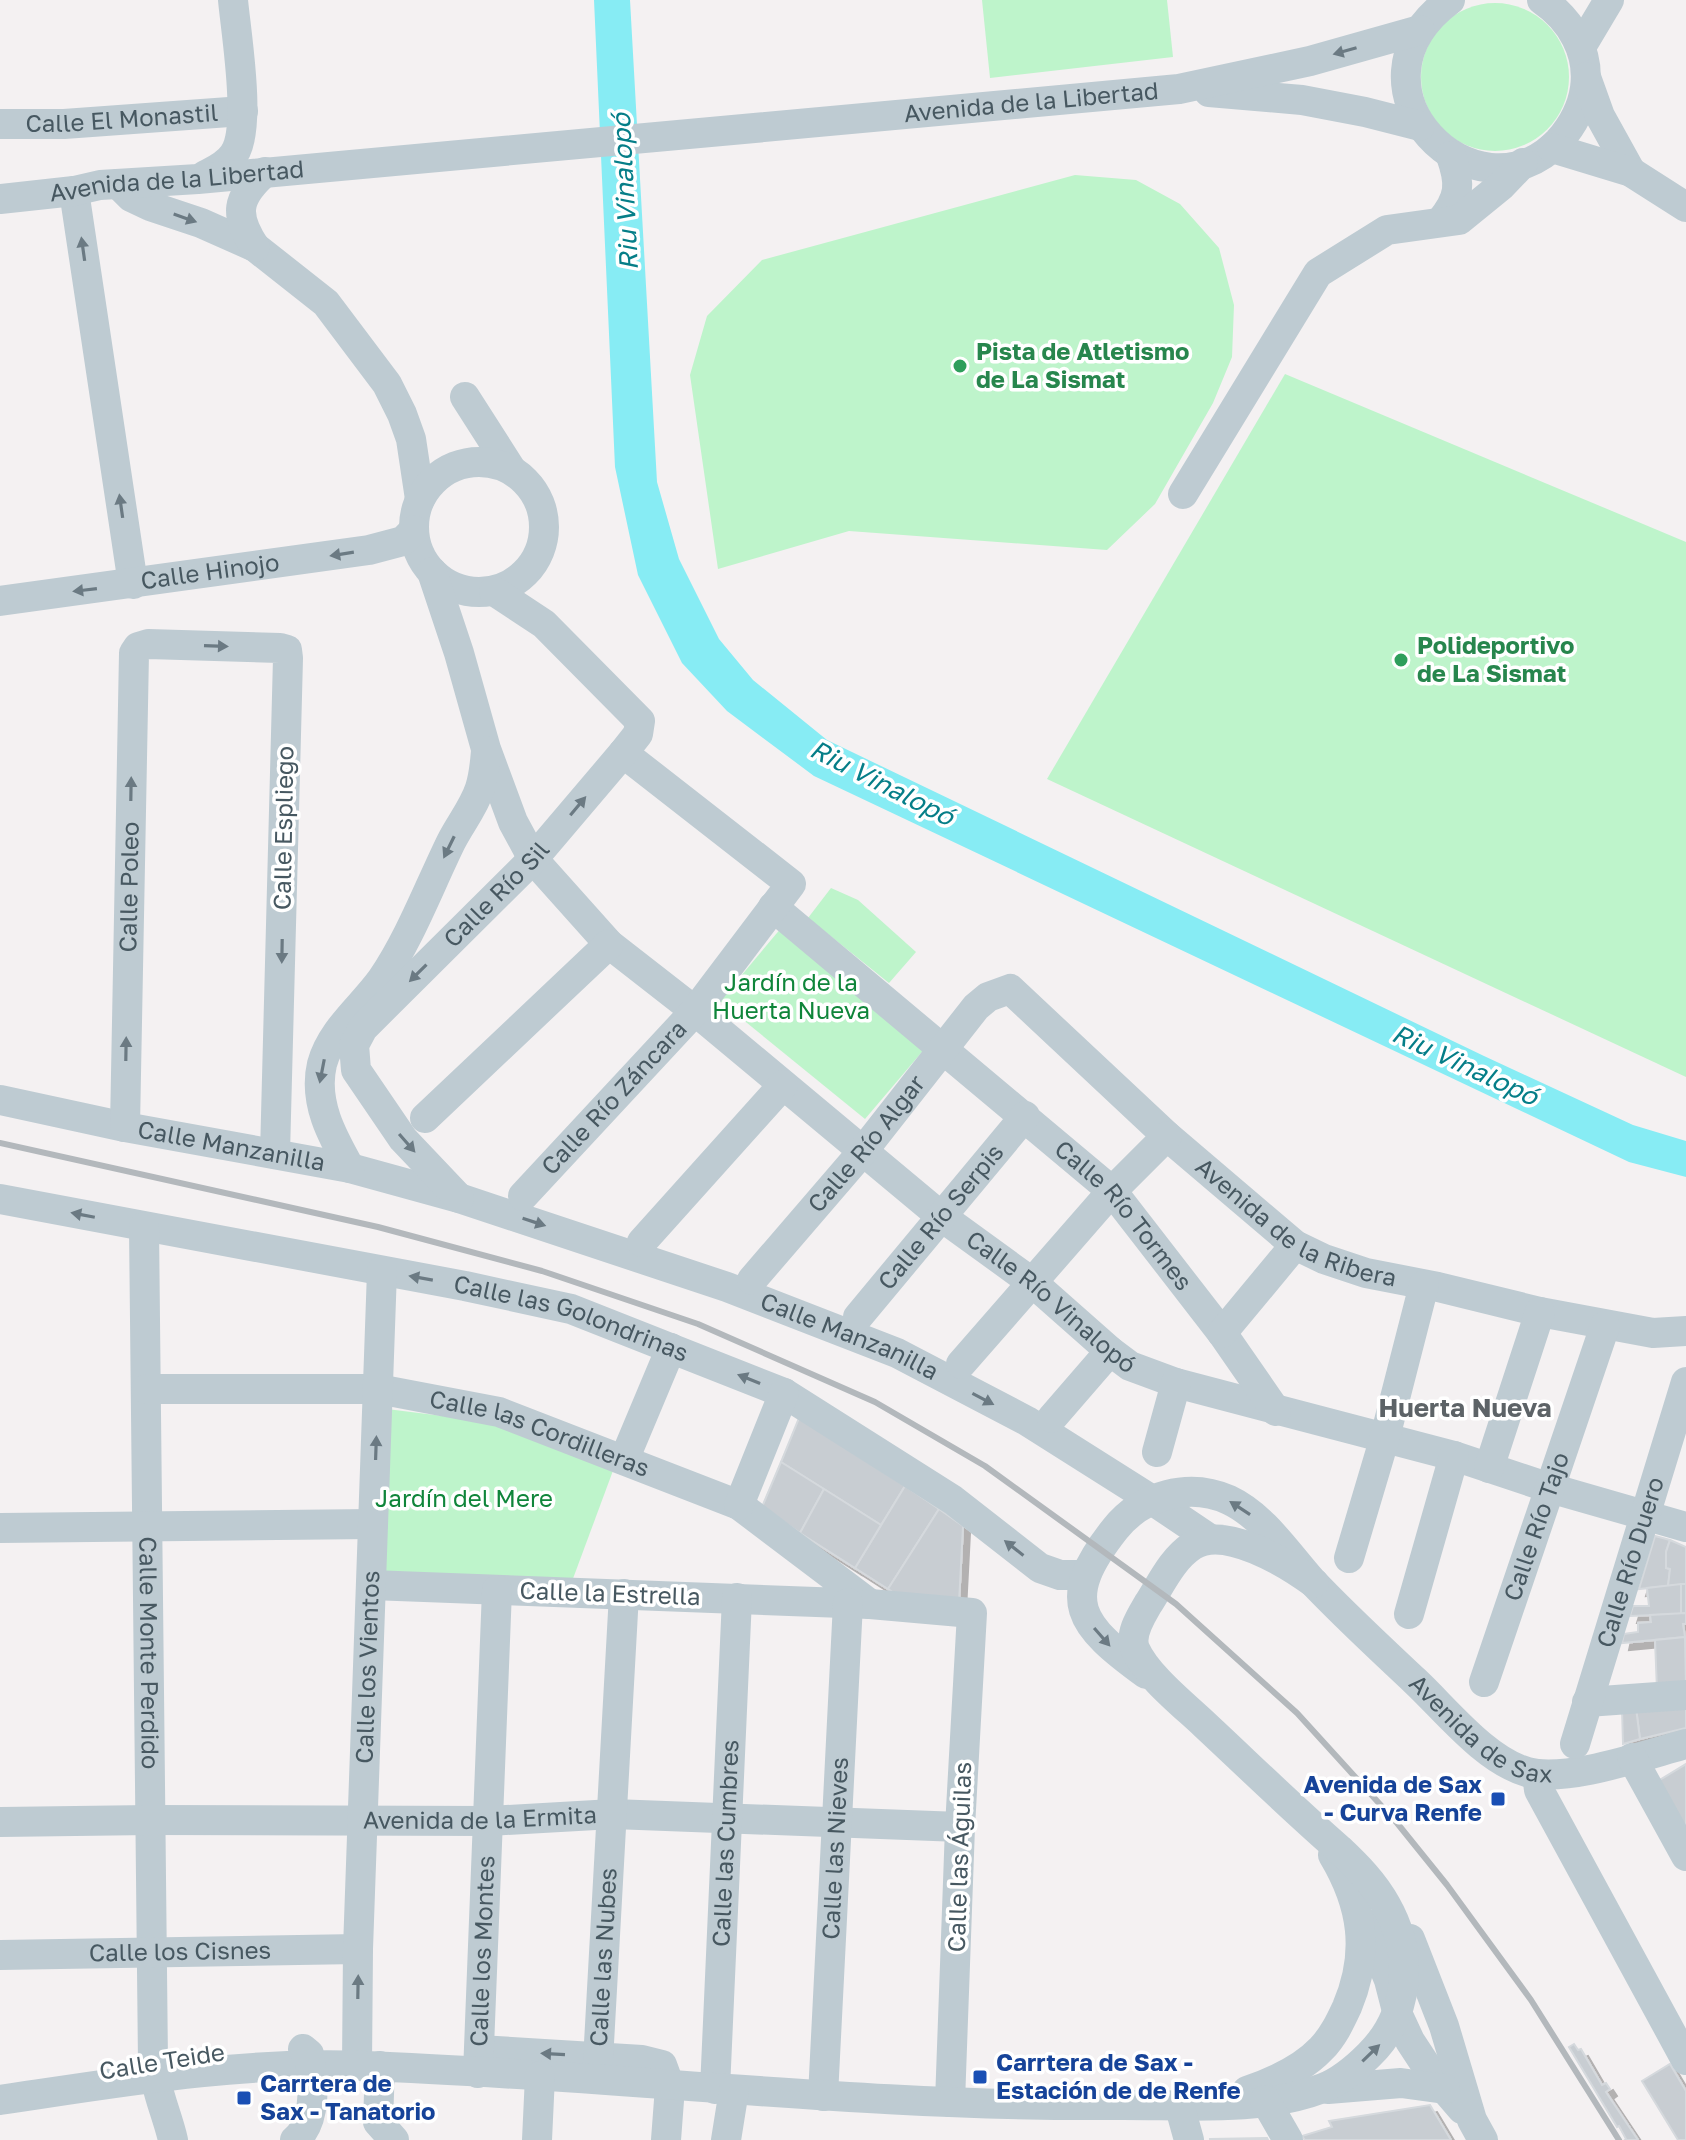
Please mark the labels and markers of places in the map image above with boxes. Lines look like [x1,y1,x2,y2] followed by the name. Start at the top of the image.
[976,336,1189,393] place label: Pista de Atletismo de La Sismat
[951,357,969,375] marker: Pista de Atletismo de La Sismat
[1417,630,1574,687] place label: Polideportivo de La Sismat
[1392,651,1410,669] marker: Polideportivo de La Sismat
[1304,1769,1482,1826] place label: Avenida de Sax - Curva Renfe
[1489,1790,1507,1808] marker: Avenida de Sax - Curva Renfe
[996,2047,1241,2104] place label: Carrtera de Sax - Estación de de Renfe
[260,2068,435,2125] place label: Carrtera de Sax - Tanatorio
[971,2068,989,2086] marker: Carrtera de Sax - Estación de de Renfe
[235,2089,253,2107] marker: Carrtera de Sax - Tanatorio

